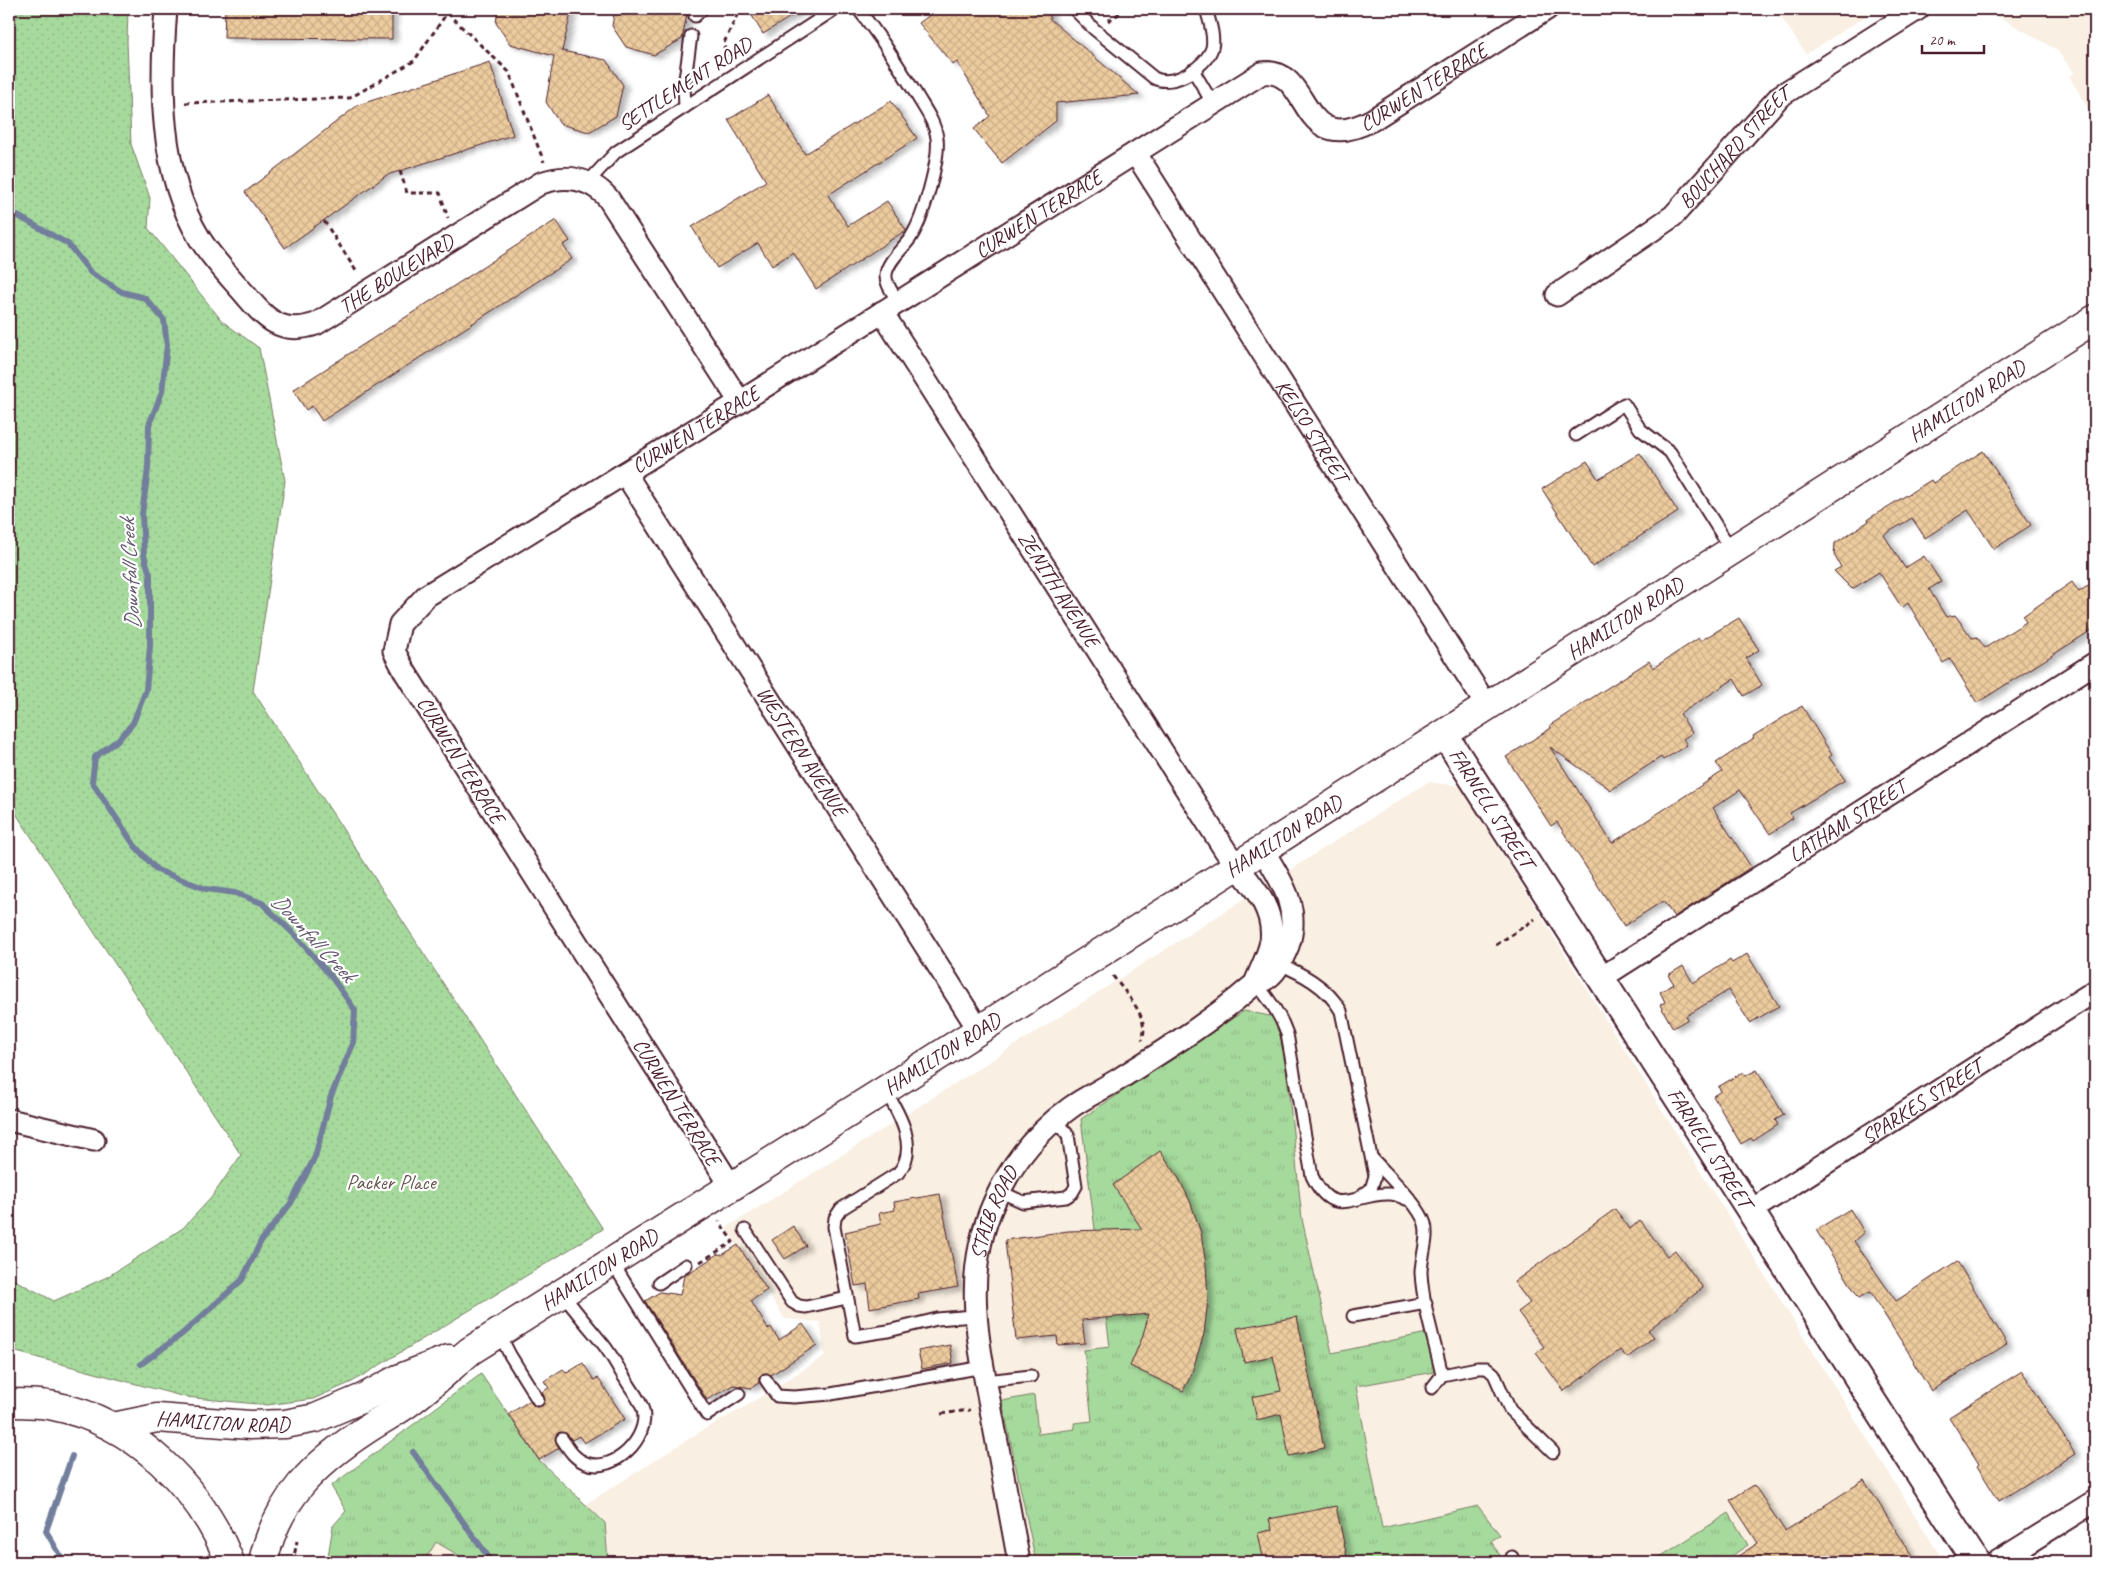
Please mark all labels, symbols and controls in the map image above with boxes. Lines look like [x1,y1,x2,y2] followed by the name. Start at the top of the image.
[1922,22,1984,54] scale bar
[613,30,758,137] street label: SETTLEMENT ROAD
[1929,31,1956,50] text: 20 m
[1356,36,1494,137] street label: CURWEN TERRACE
[1673,78,1798,214] street label: BOUCHARD STREET
[970,163,1109,264] street label: CURWEN TERRACE
[334,227,460,319] street label: THE BOULEVARD
[1903,353,2031,448] street label: HAMILTON ROAD
[1270,375,1357,491] street label: KELSO STREET
[627,379,766,479] street label: CURWEN TERRACE
[113,514,147,630] water label: Downfall Creek
[1012,527,1107,654] street label: ZENITH AVENUE
[1562,571,1690,665] street label: HAMILTON ROAD
[751,682,854,824] street label: WESTERN AVENUE
[411,691,512,831] street label: CURWEN TERRACE
[1443,743,1543,877] street label: FARNELL STREET
[1784,771,1915,868] street label: LATHAM STREET
[1220,788,1348,883] street label: HAMILTON ROAD
[265,888,364,990] water label: Downfall Creek
[879,1006,1007,1101] street label: HAMILTON ROAD
[627,1033,728,1173] street label: CURWEN TERRACE
[1856,1051,1992,1150] street label: SPARKES STREET
[1662,1083,1761,1217] street label: FARNELL STREET
[965,1160,1025,1261] street label: STAIB ROAD
[347,1169,438,1195] park label: Packer Place
[536,1222,664,1316] street label: HAMILTON ROAD
[155,1405,292,1438] street label: HAMILTON ROAD

